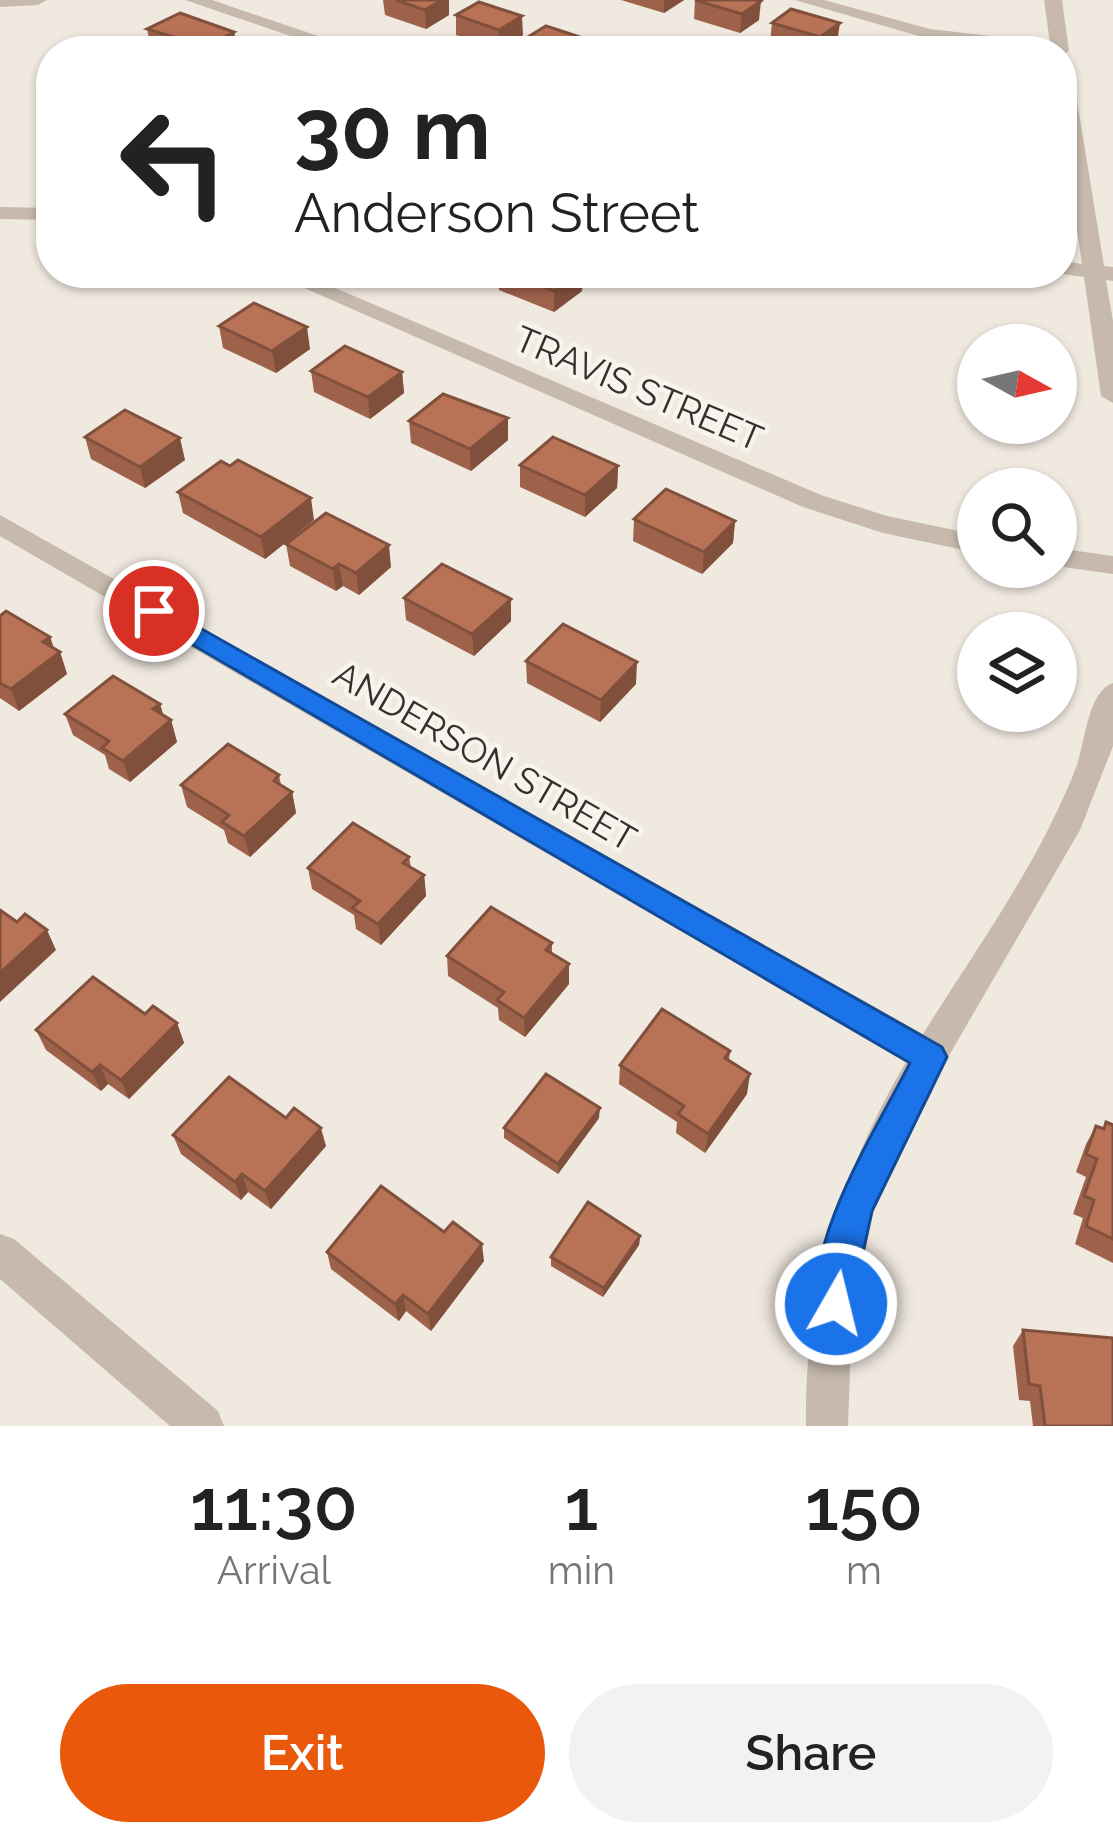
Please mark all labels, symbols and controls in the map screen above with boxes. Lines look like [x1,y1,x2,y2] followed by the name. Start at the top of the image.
[294,80,491,179] text: 30 m
[96,84,252,240] icon: left
[294,181,699,245] text: Anderson Street
[509,317,769,459] street label: TRAVIS STREET
[957,324,1077,444] north arrow
[957,324,1077,732] map controls
[957,468,1077,588] button: search
[103,560,205,662] pin
[121,578,187,644] icon: arrive
[957,612,1077,732] button: layers
[326,652,644,860] street label: ANDERSON STREET
[773,1241,899,1367] position arrow
[190,1462,358,1547] text: 11:30
[564,1462,598,1547] text: 1
[805,1462,923,1547] text: 150
[217,1547,331,1593] text: Arrival
[548,1547,615,1593] text: min
[846,1547,882,1593] text: m
[60,1684,545,1822] button: Exit
[569,1684,1053,1822] button: Share

